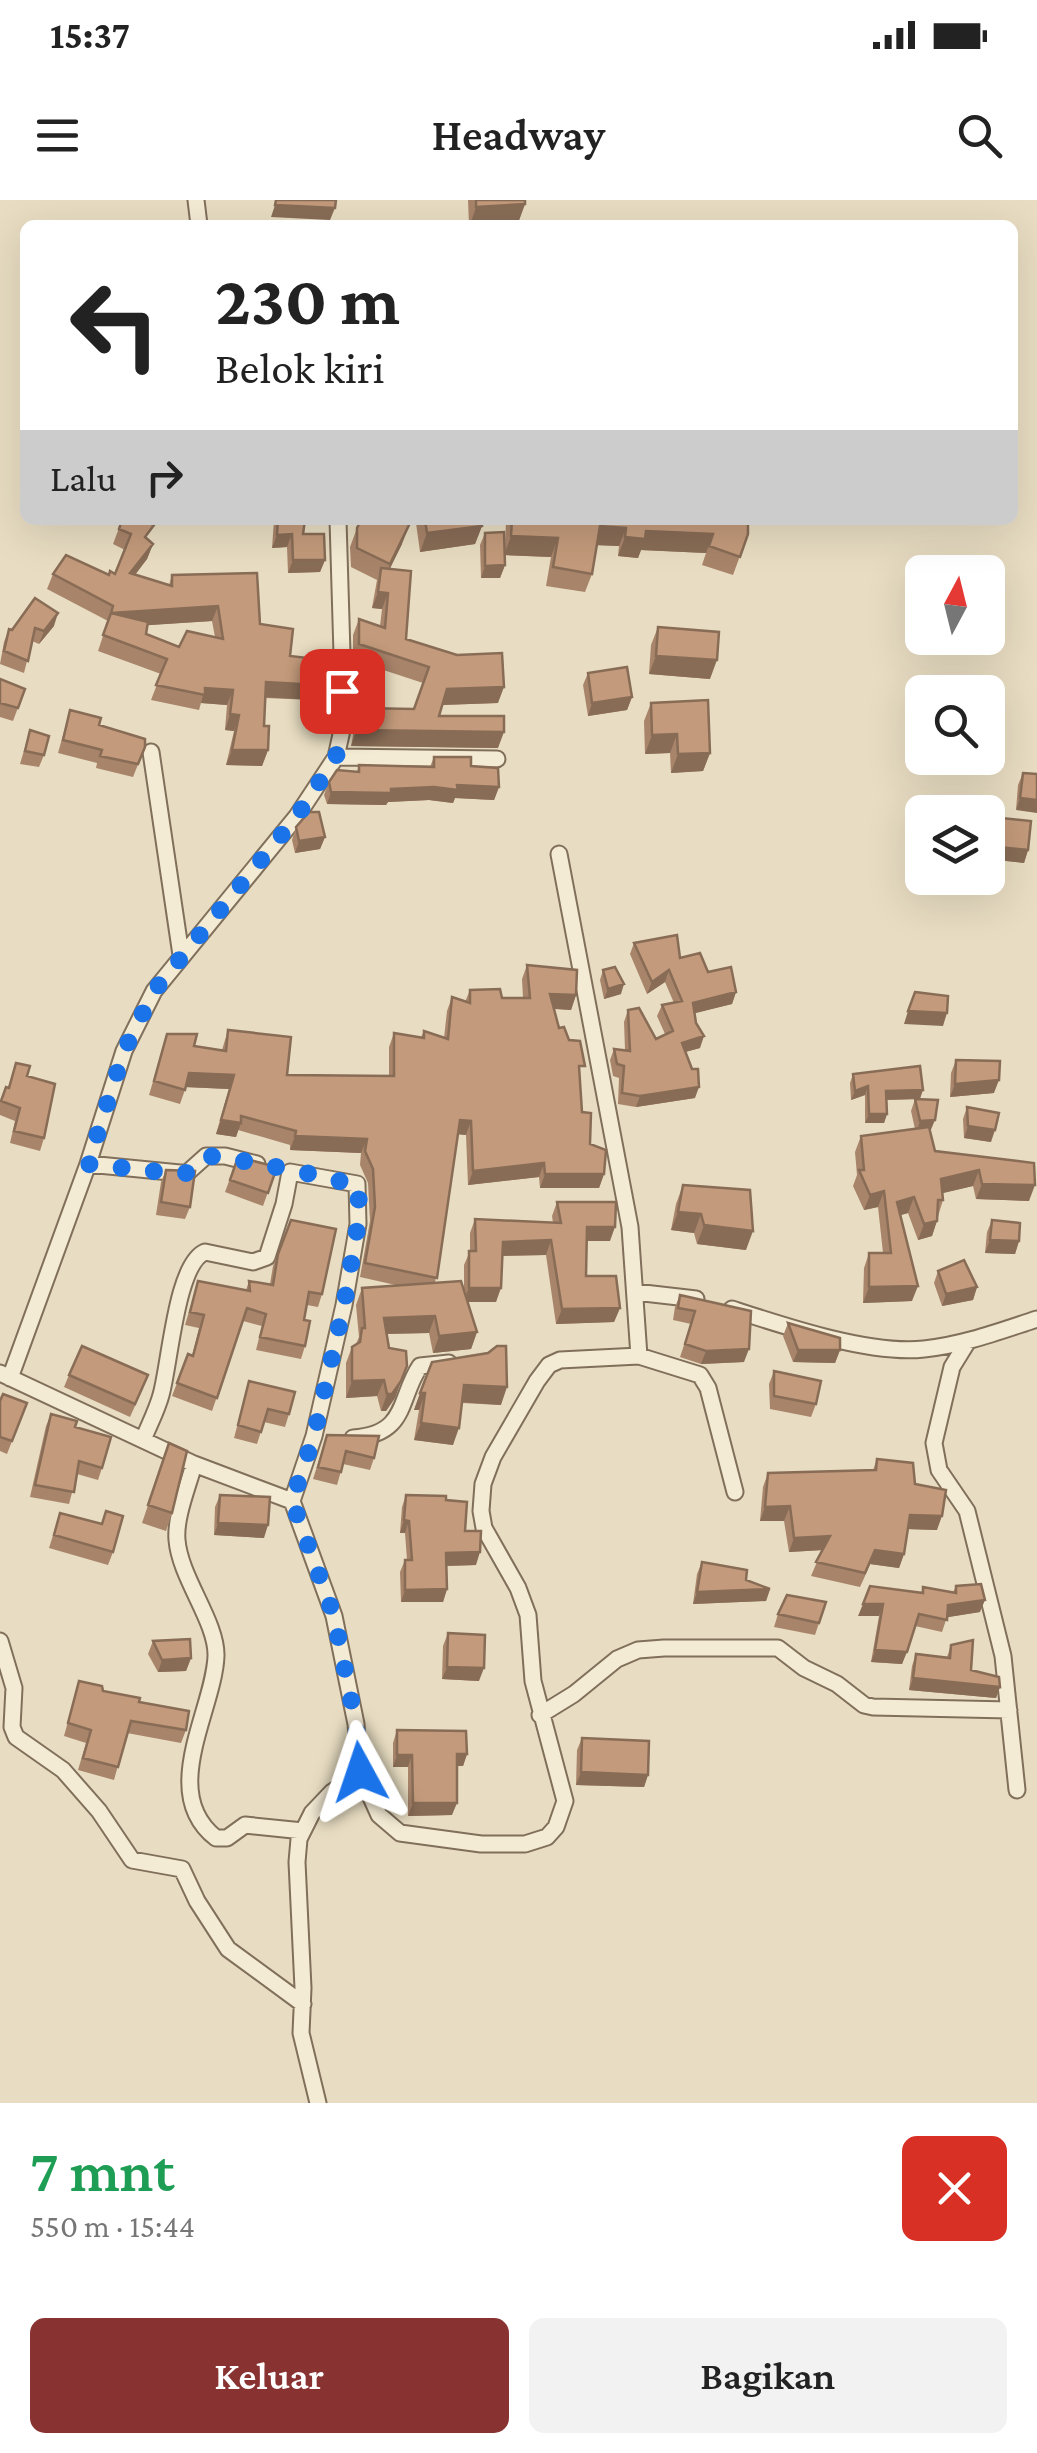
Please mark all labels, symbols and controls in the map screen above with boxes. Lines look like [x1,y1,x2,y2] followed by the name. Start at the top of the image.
[50,14,130,56] text: 15:37
[30,108,85,163] icon: menu
[952,108,1007,163] icon: search
[432,110,605,160] text: Headway
[50,260,180,390] icon: left
[215,261,400,339] text: 230 m
[215,343,385,393] text: Belok kiri
[137,450,192,505] icon: right
[50,457,117,499] text: Lalu
[905,555,1005,655] north arrow
[905,555,1005,895] map controls
[300,649,385,734] pin
[315,664,370,719] icon: arrive
[905,675,1005,775] button: search
[905,795,1005,895] button: layers
[308,1720,412,1824] position arrow
[902,2136,1007,2241] button: close
[30,2137,174,2204] text: 7 mnt
[30,2208,195,2244] text: 550 m · 15:44
[30,2318,509,2433] button: Keluar
[529,2318,1007,2433] button: Bagikan

